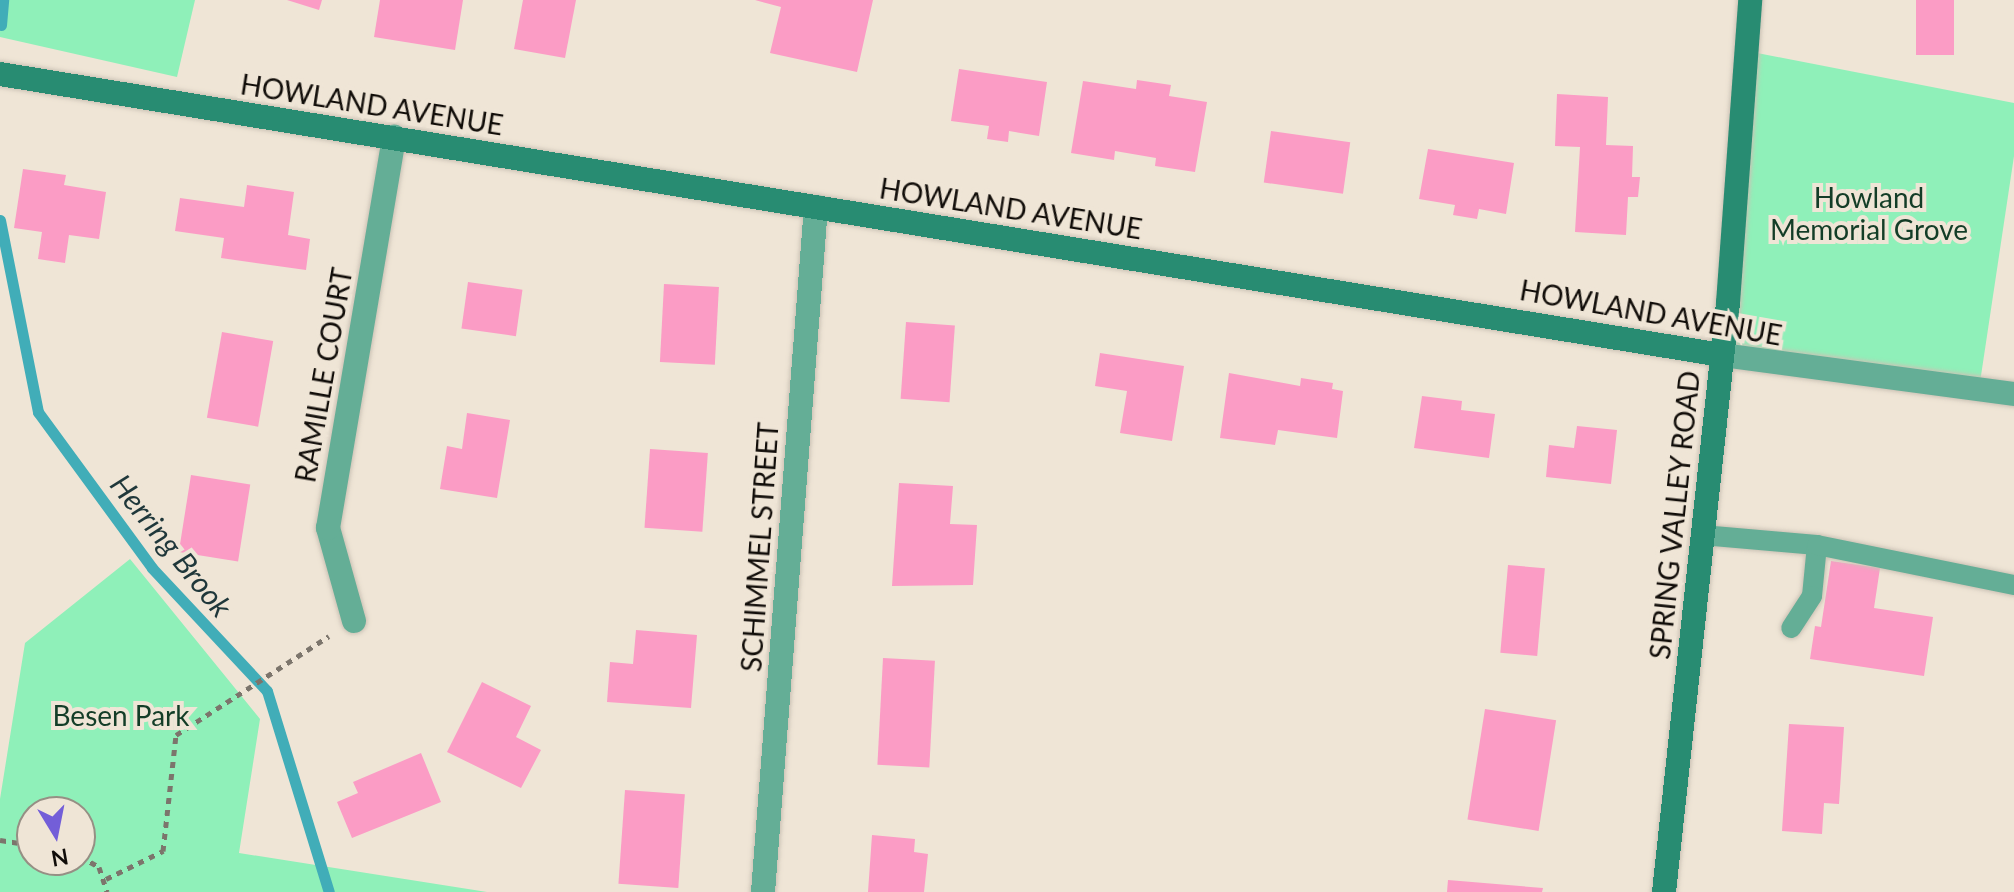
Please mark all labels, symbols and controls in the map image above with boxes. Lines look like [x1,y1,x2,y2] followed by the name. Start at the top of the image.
[238,67,506,141] street label: HOWLAND AVENUE
[877,171,1145,245] street label: HOWLAND AVENUE
[1770,180,1968,246] park label: Howland Memorial Grove
[288,265,358,485] street label: RAMILLE COURT
[1517,272,1785,352] street label: HOWLAND AVENUE
[1642,368,1706,662] street label: SPRING VALLEY ROAD
[733,421,785,673] street label: SCHIMMEL STREET
[104,466,240,624] water label: Herring Brook
[52,698,190,732] park label: Besen Park
[16,796,96,876] north arrow
[49,843,71,873] text: N

